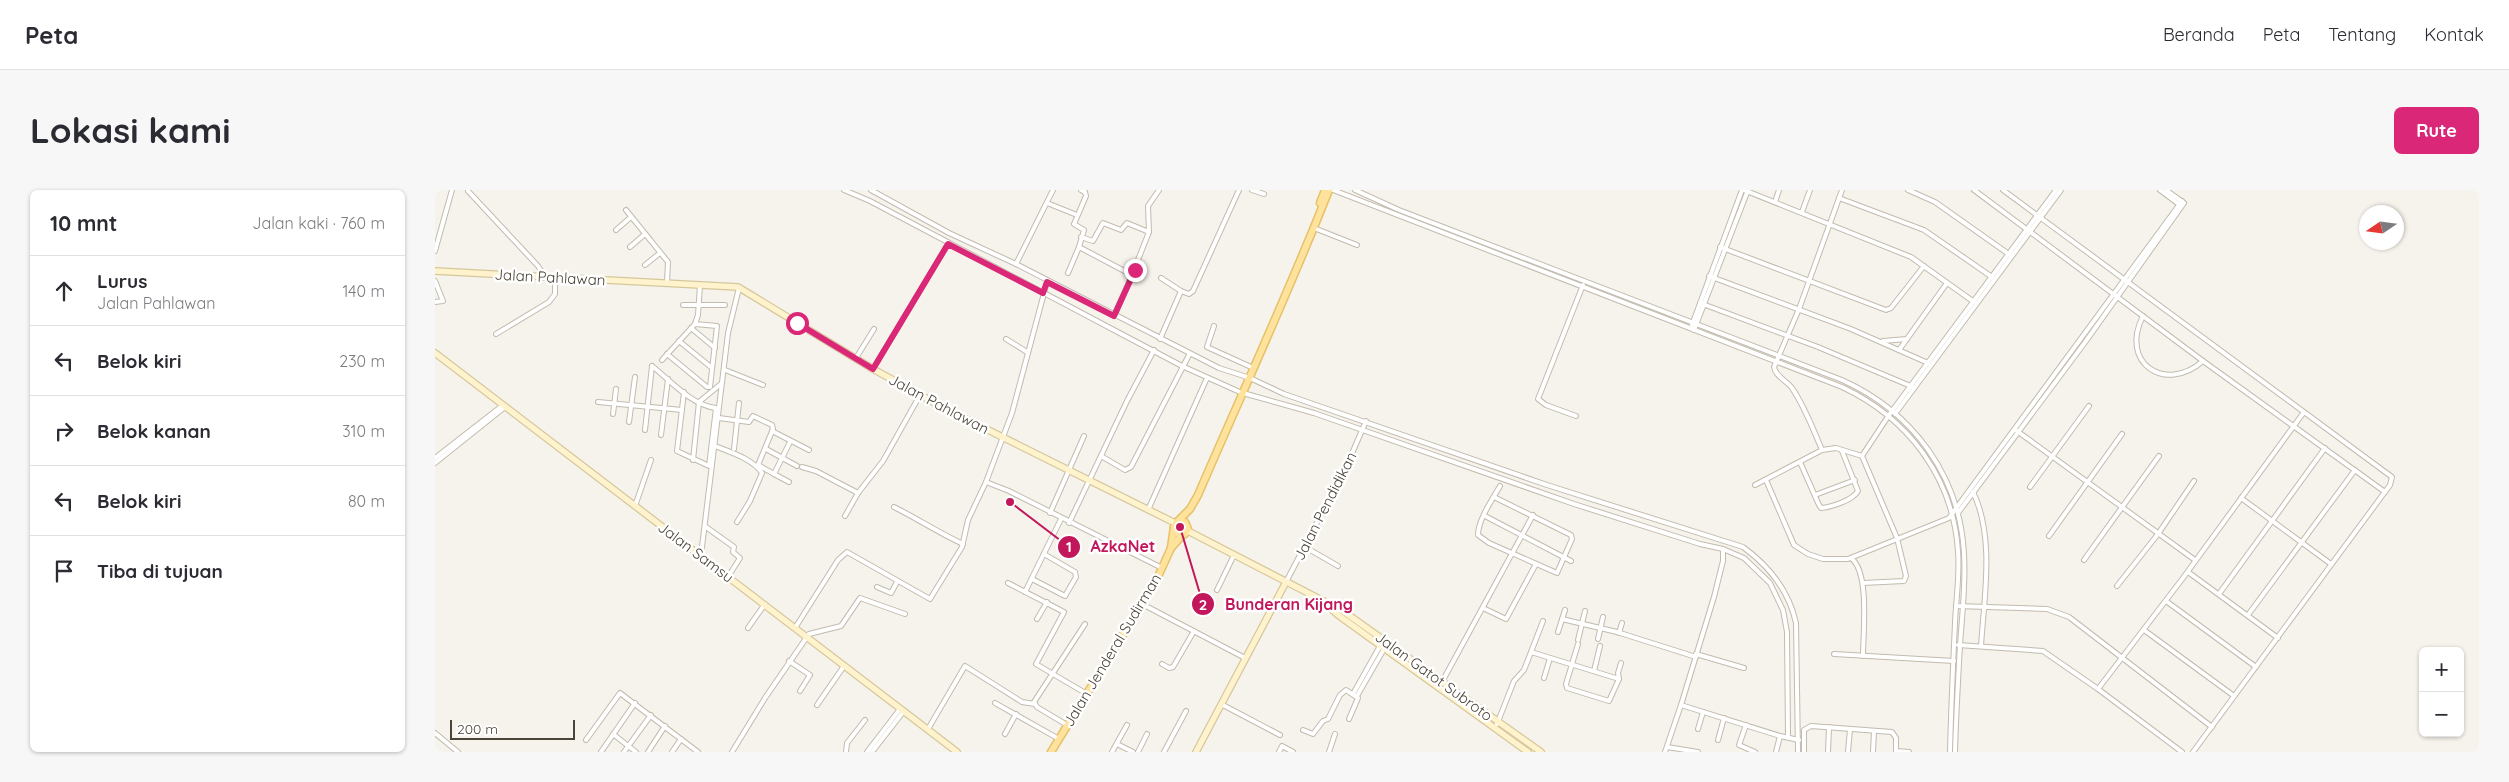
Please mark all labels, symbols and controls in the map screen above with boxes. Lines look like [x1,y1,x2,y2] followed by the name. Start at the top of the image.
[25,20,78,50] text: Peta
[2163,23,2235,46] text: Beranda
[2263,23,2300,46] text: Peta
[2328,23,2396,46] text: Tentang
[2424,23,2484,46] text: Kontak
[2394,107,2479,154] button: Rute
[30,108,230,152] text: Lokasi kami
[2359,205,2404,250] north arrow
[50,210,117,236] text: 10 mnt
[252,213,385,233] text: Jalan kaki · 760 m
[1124,259,1147,282] route end
[494,265,606,289] street label: Jalan Pahlawan
[97,269,147,293] text: Lurus
[50,277,78,305] icon: ahead
[342,281,385,301] text: 140 m
[97,293,215,313] text: Jalan Pahlawan
[786,312,809,335] route start
[50,347,78,375] icon: left
[97,349,182,373] text: Belok kiri
[339,351,385,371] text: 230 m
[886,370,992,438] street label: Jalan Pahlawan
[50,417,78,445] icon: right
[97,419,211,443] text: Belok kanan
[342,421,385,441] text: 310 m
[1289,449,1361,563] street label: Jalan Pendidikan
[50,487,78,515] icon: left
[97,489,182,513] text: Belok kiri
[348,491,385,511] text: 80 m
[654,517,738,587] street label: Jalan Samsu
[1056,531,1166,562] callout: AzkaNet
[1091,536,1155,556] text: AzkaNet
[1066,537,1072,556] text: 1
[50,557,78,585] icon: arrive
[97,559,223,583] text: Tiba di tujuan
[1059,570,1165,730] street label: Jalan Jenderal Sudirman
[1190,589,1363,620] callout: Bunderan Kijang
[1225,594,1353,614] text: Bunderan Kijang
[1199,595,1207,614] text: 2
[1372,627,1496,725] street label: Jalan Gatot Subroto
[2419,647,2464,737] map controls
[2419,647,2464,692] button: +
[2419,692,2464,737] button: −
[450,717,575,740] scale bar
[457,720,498,738] text: 200 m

